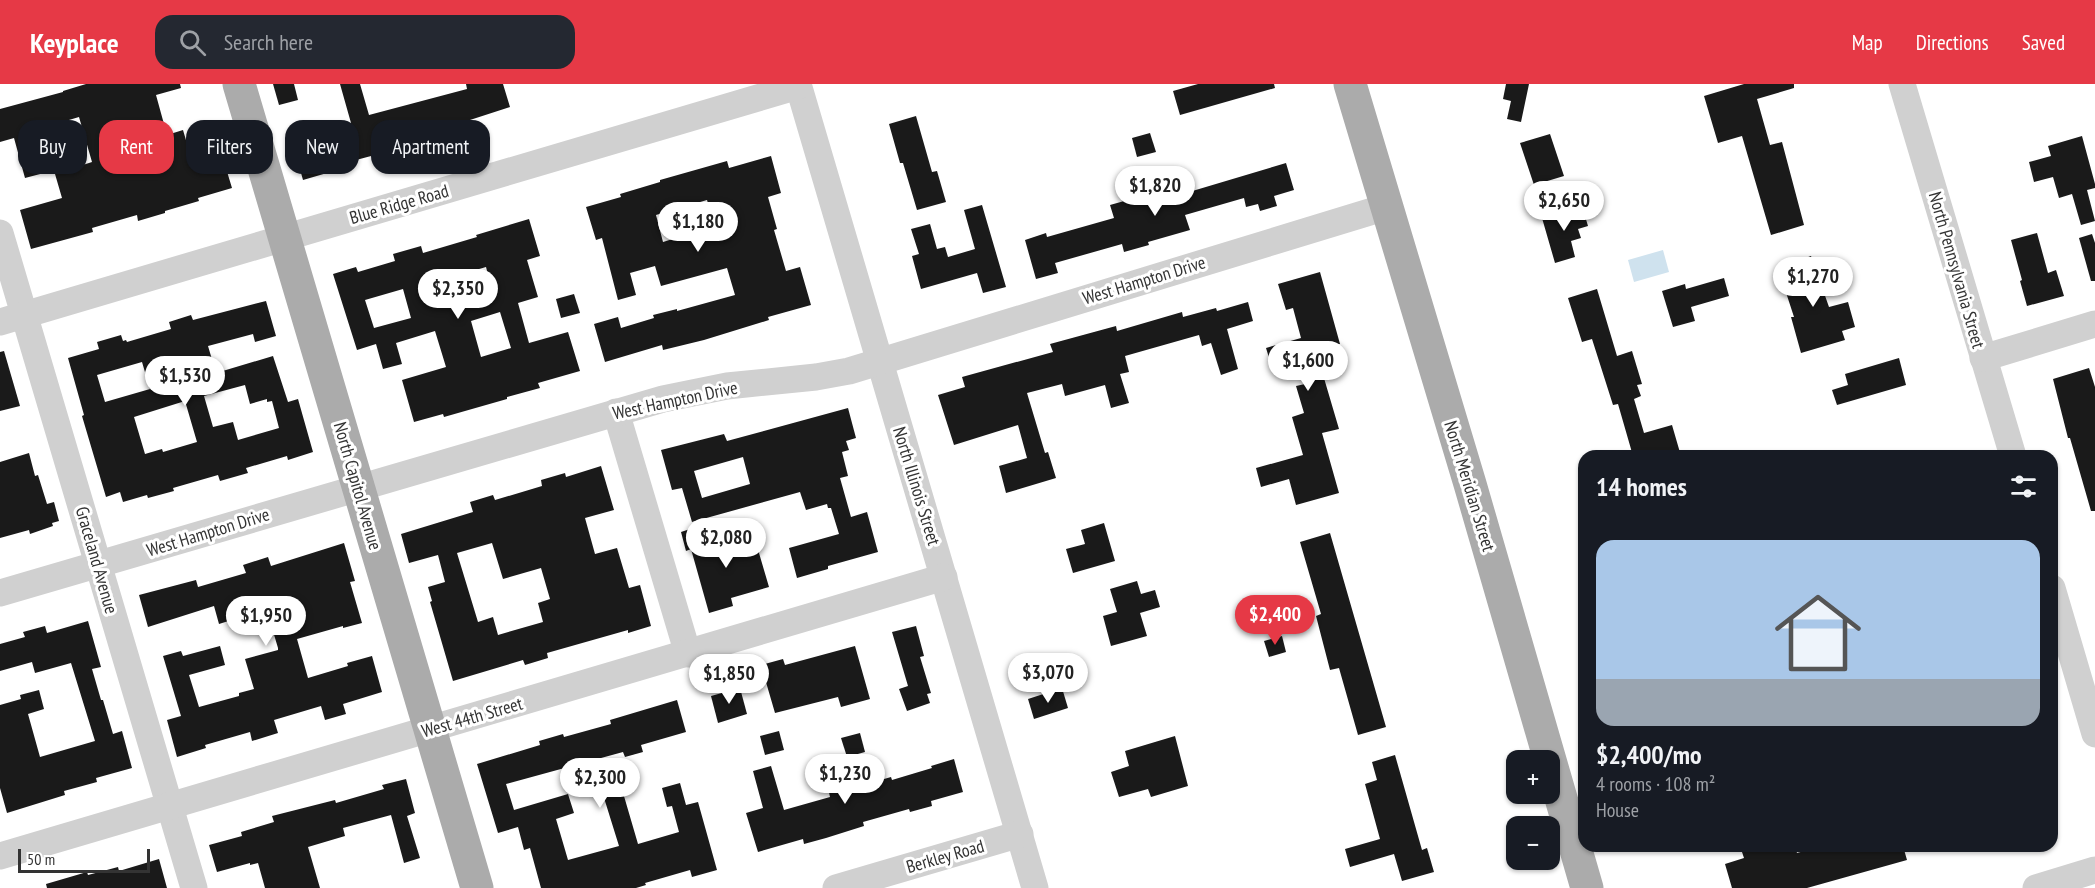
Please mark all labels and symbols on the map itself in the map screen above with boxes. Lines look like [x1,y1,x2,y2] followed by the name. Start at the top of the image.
[1106,166,1204,217] pin: $1,820
[347,179,451,229] street label: Blue Ridge Road
[1515,181,1613,232] pin: $2,650
[1924,189,1990,351] street label: North Pennsylvania Street
[649,202,747,253] pin: $1,180
[1080,250,1208,310] street label: West Hampton Drive
[1764,257,1862,308] pin: $1,270
[409,269,507,320] pin: $2,350
[1259,341,1357,392] pin: $1,600
[136,356,234,407] pin: $1,530
[610,376,740,424] street label: West Hampton Drive
[1439,418,1501,554] street label: North Meridian Street
[329,419,387,553] street label: North Capitol Avenue
[888,424,946,548] street label: North Illinois Street
[144,502,272,562] street label: West Hampton Drive
[71,504,123,616] street label: Graceland Avenue
[677,518,775,569] pin: $2,080
[1226,595,1324,646] pin: $2,400
[217,596,315,647] pin: $1,950
[999,653,1097,704] pin: $3,070
[680,654,778,705] pin: $1,850
[419,692,525,742] street label: West 44th Street
[796,754,894,805] pin: $1,230
[551,758,649,809] pin: $2,300
[903,834,987,878] street label: Berkley Road
[18,846,150,874] scale bar

